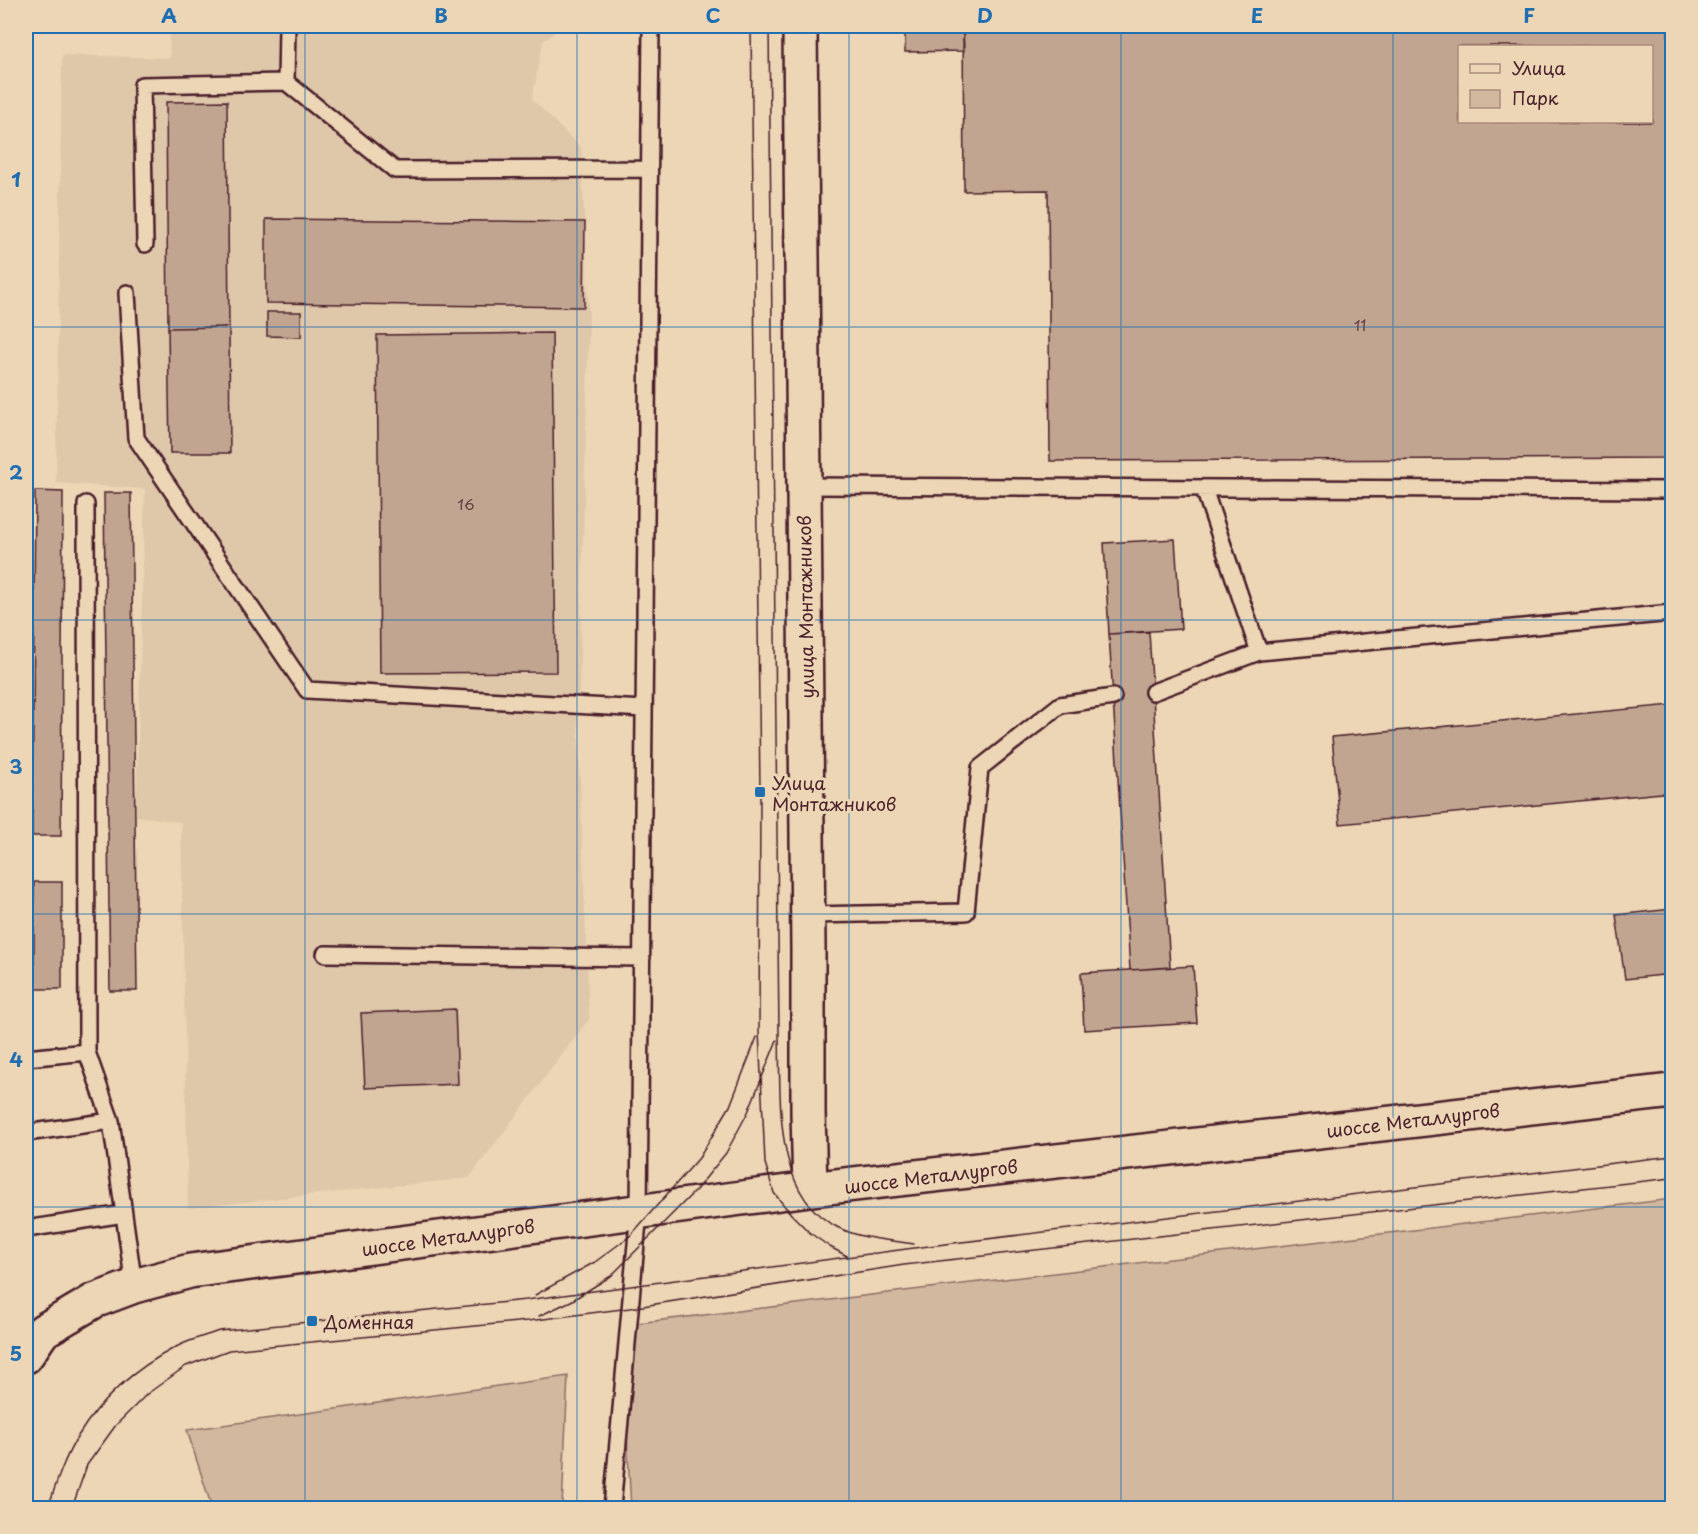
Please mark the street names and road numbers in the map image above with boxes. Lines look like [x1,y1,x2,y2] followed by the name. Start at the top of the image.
[790,515,820,699] street label: улица Монтажников
[1325,1096,1501,1144] street label: шоссе Металлургов
[843,1152,1019,1200] street label: шоссе Металлургов
[360,1211,536,1263] street label: шоссе Металлургов

